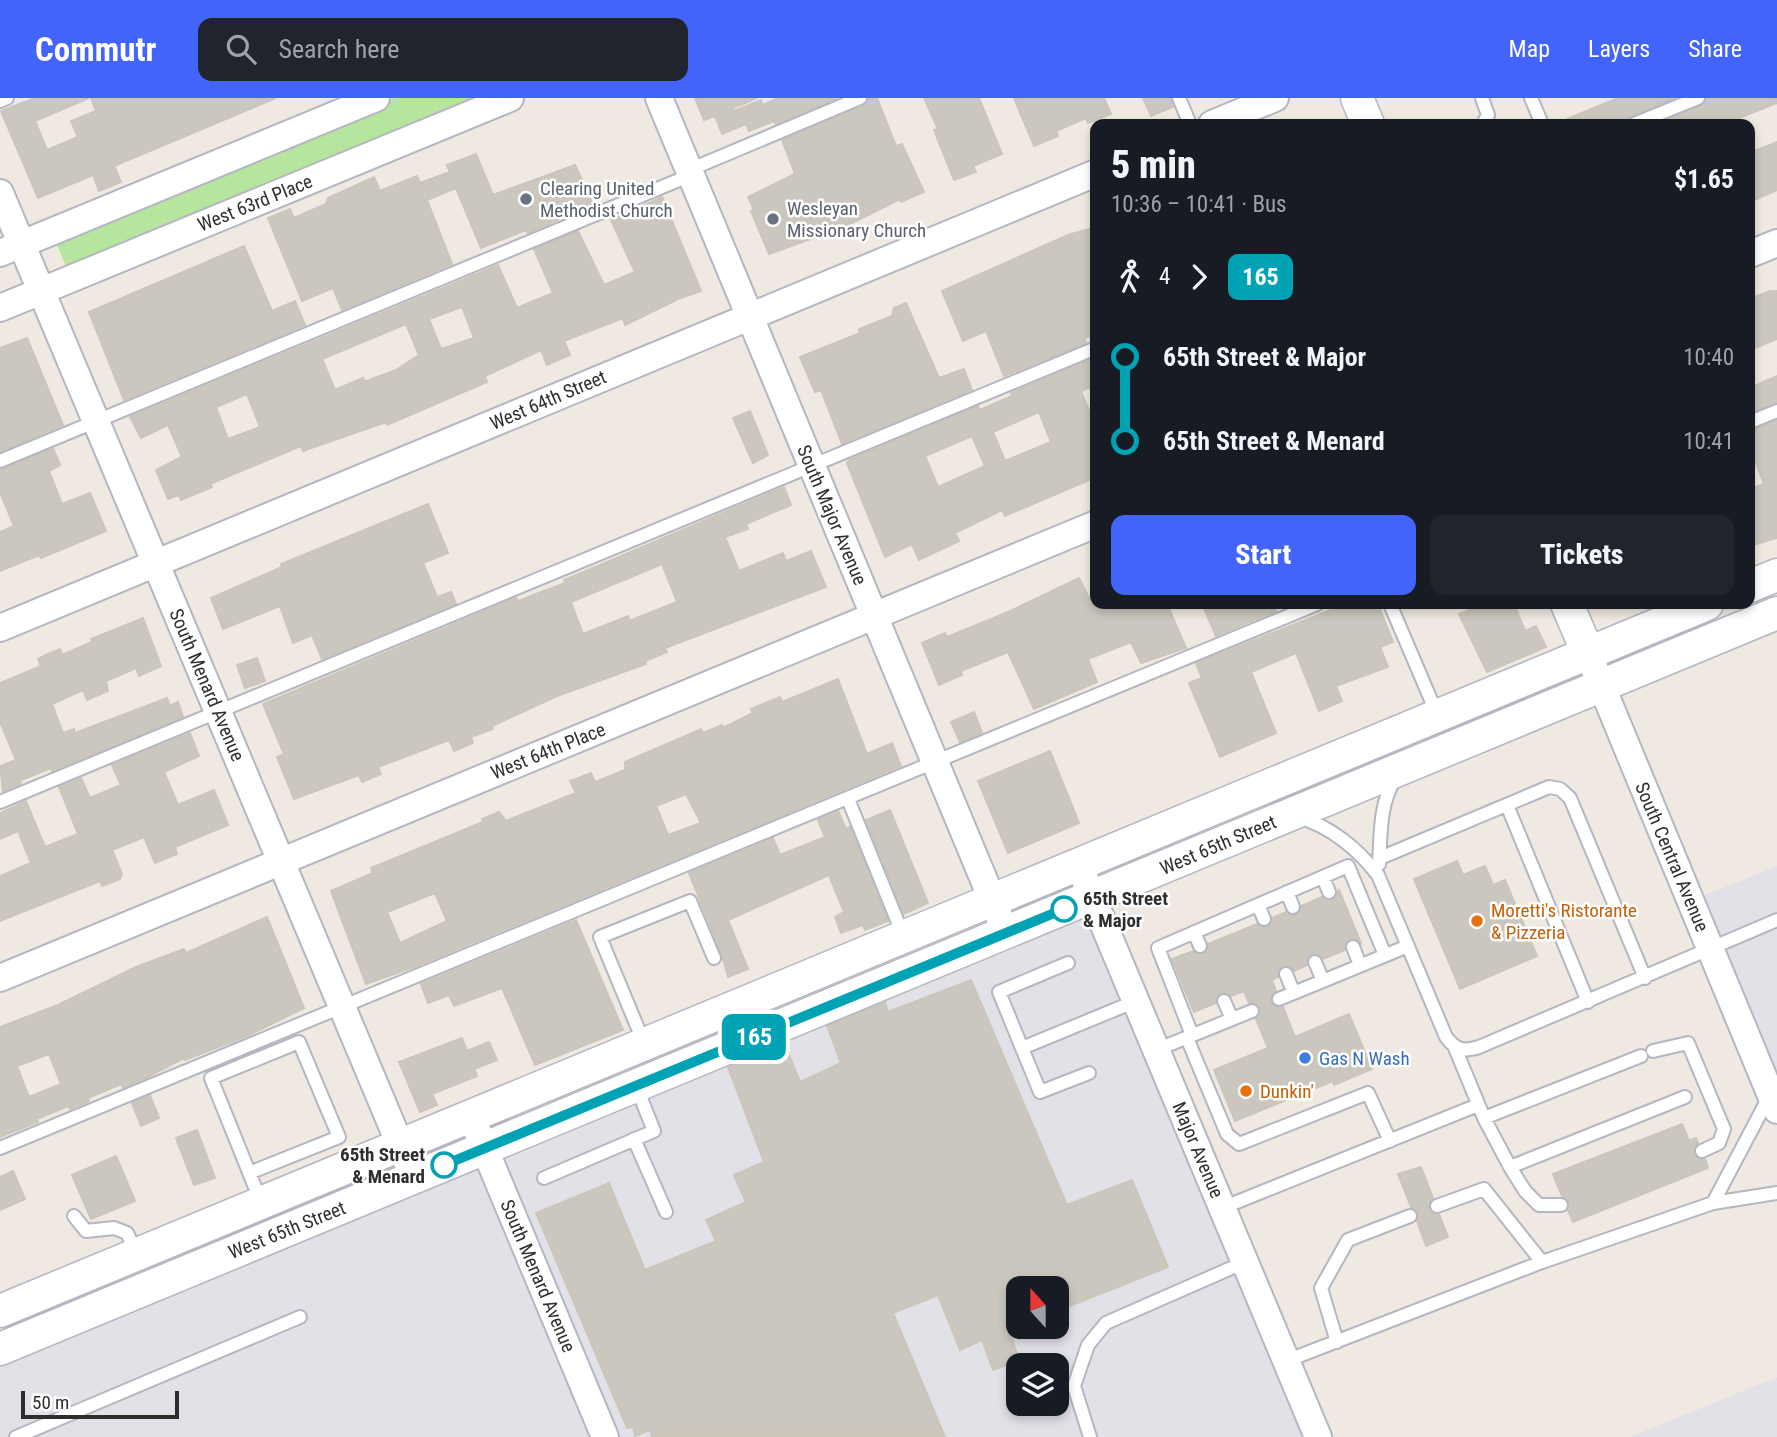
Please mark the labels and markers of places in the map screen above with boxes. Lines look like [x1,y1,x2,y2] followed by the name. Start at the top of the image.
[540,177,673,222] place label: Clearing United Methodist Church
[518,191,534,207] marker: Clearing United Methodist Church
[787,197,926,242] place label: Wesleyan Missionary Church
[765,211,781,227] marker: Wesleyan Missionary Church
[1083,887,1168,932] place label: 65th Street & Major
[1051,896,1077,922] marker: 65th Street & Major
[1491,899,1637,944] place label: Moretti's Ristorante & Pizzeria
[1469,913,1485,929] marker: Moretti's Ristorante & Pizzeria
[1319,1047,1410,1070] place label: Gas N Wash
[1297,1050,1313,1066] marker: Gas N Wash
[1260,1080,1314,1103] place label: Dunkin'
[1238,1083,1254,1099] marker: Dunkin'
[340,1143,425,1188] place label: 65th Street & Menard
[431,1152,457,1178] marker: 65th Street & Menard

